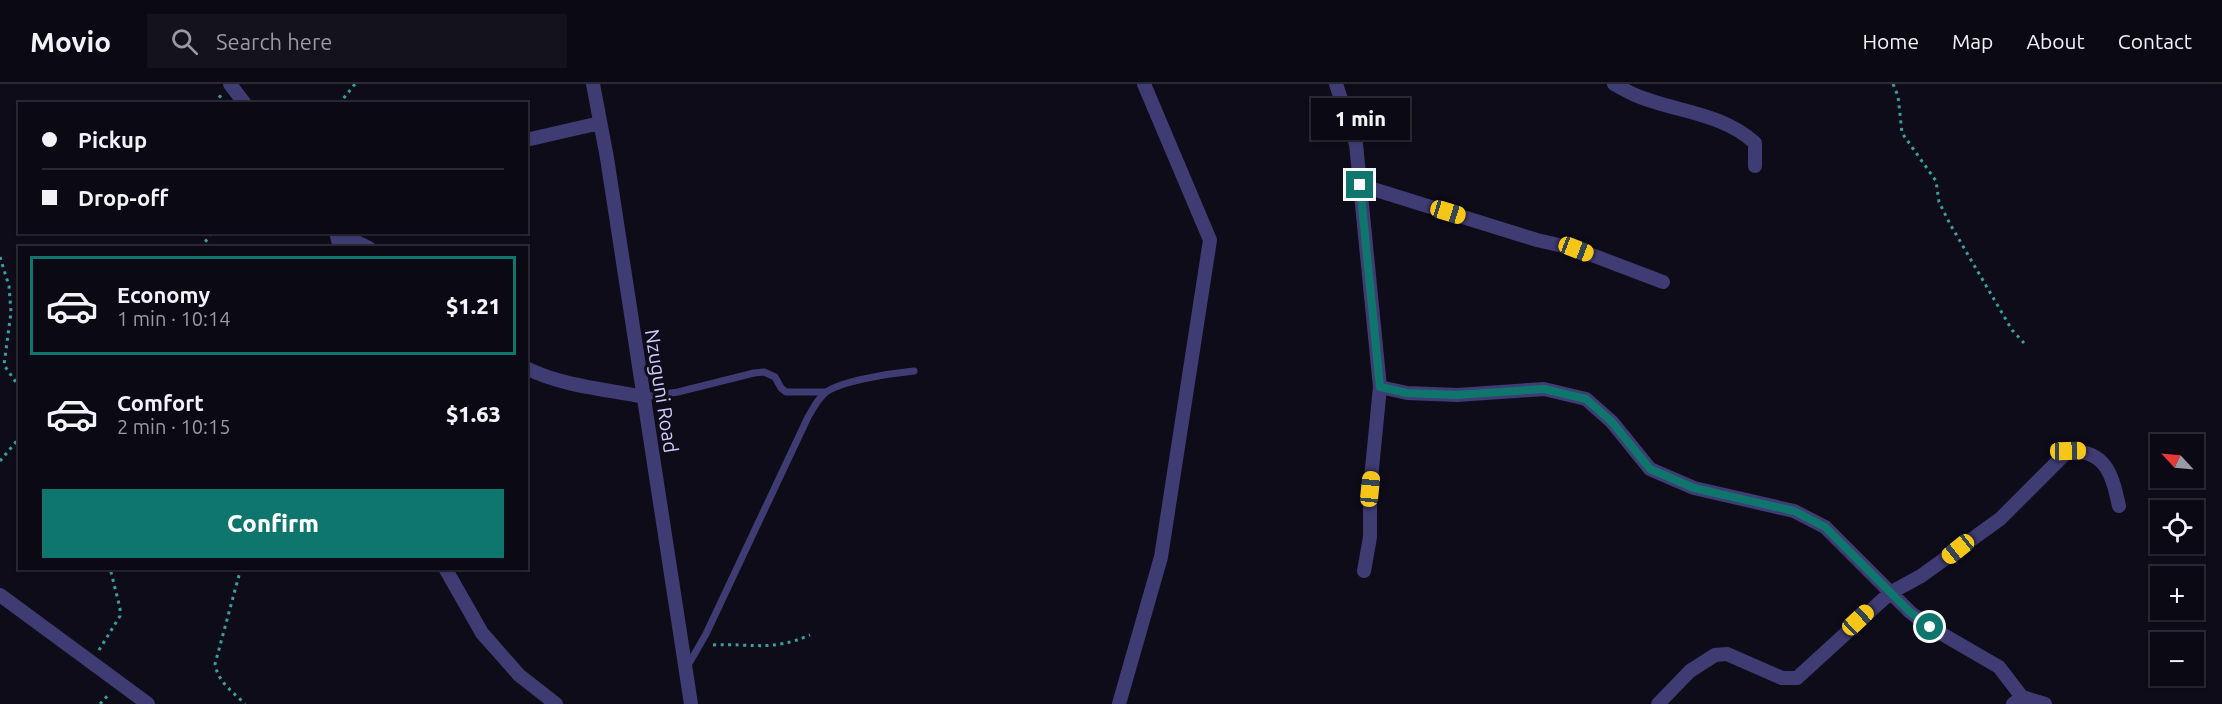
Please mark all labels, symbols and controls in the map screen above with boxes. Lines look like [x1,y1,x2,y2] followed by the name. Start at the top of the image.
[147,14,567,68] search box
[168,25,201,58] icon: search
[30,26,111,57] text: Movio
[216,29,332,54] text: Search here
[1862,29,1919,53] text: Home
[1952,29,1993,53] text: Map
[2026,29,2085,53] text: About
[2118,29,2192,53] text: Contact
[1310,98,1410,140] callout: 1 min
[1335,107,1386,130] text: 1 min
[78,127,147,152] text: Pickup
[1346,171,1373,198] route end
[78,185,168,210] text: Drop-off
[1428,198,1468,226] car
[1556,234,1596,264] car
[45,279,99,333] icon: car
[117,282,210,307] text: Economy
[446,293,501,318] text: $1.21
[117,307,231,330] text: 1 min · 10:14
[641,328,683,454] street label: Nzuguni Road
[45,387,99,441] icon: car
[117,390,204,415] text: Comfort
[446,401,501,426] text: $1.63
[117,415,231,438] text: 2 min · 10:15
[2150,434,2204,488] north arrow
[2150,434,2204,686] map controls
[2050,442,2086,460] car
[1359,470,1381,508] car
[42,489,504,558] button: Confirm
[2150,500,2204,554] button: locate
[1938,531,1978,567] car
[2150,566,2204,620] button: +
[1839,601,1877,639] car
[1916,613,1943,640] route start
[2150,632,2204,686] button: −

